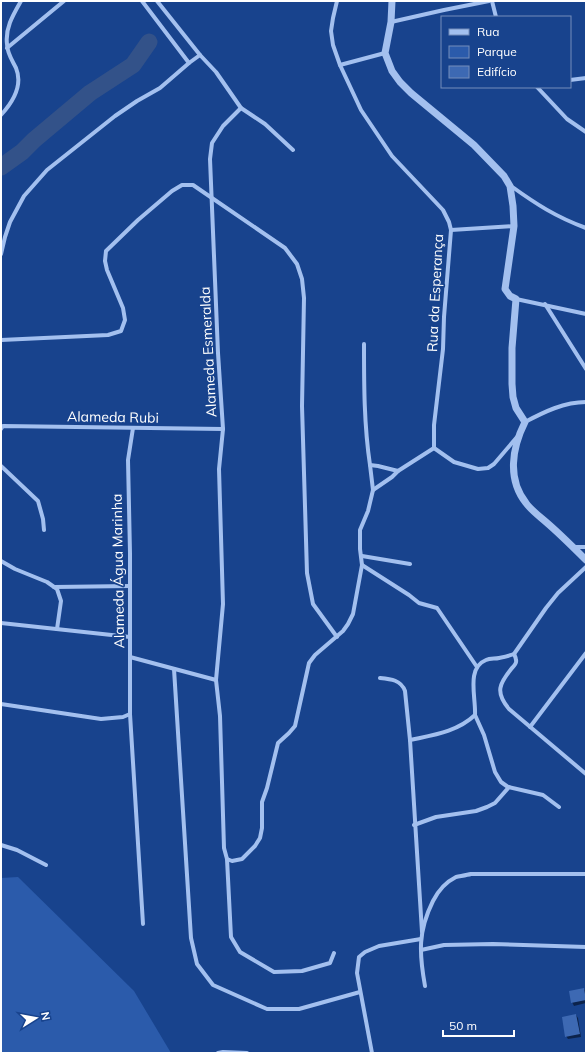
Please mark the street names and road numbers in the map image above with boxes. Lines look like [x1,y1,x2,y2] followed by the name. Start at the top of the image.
[423,233,447,353] street label: Rua da Esperança
[196,286,220,418] street label: Alameda Esmeralda
[67,407,159,427] street label: Alameda Rubi
[108,493,128,649] street label: Alameda Água Marinha

